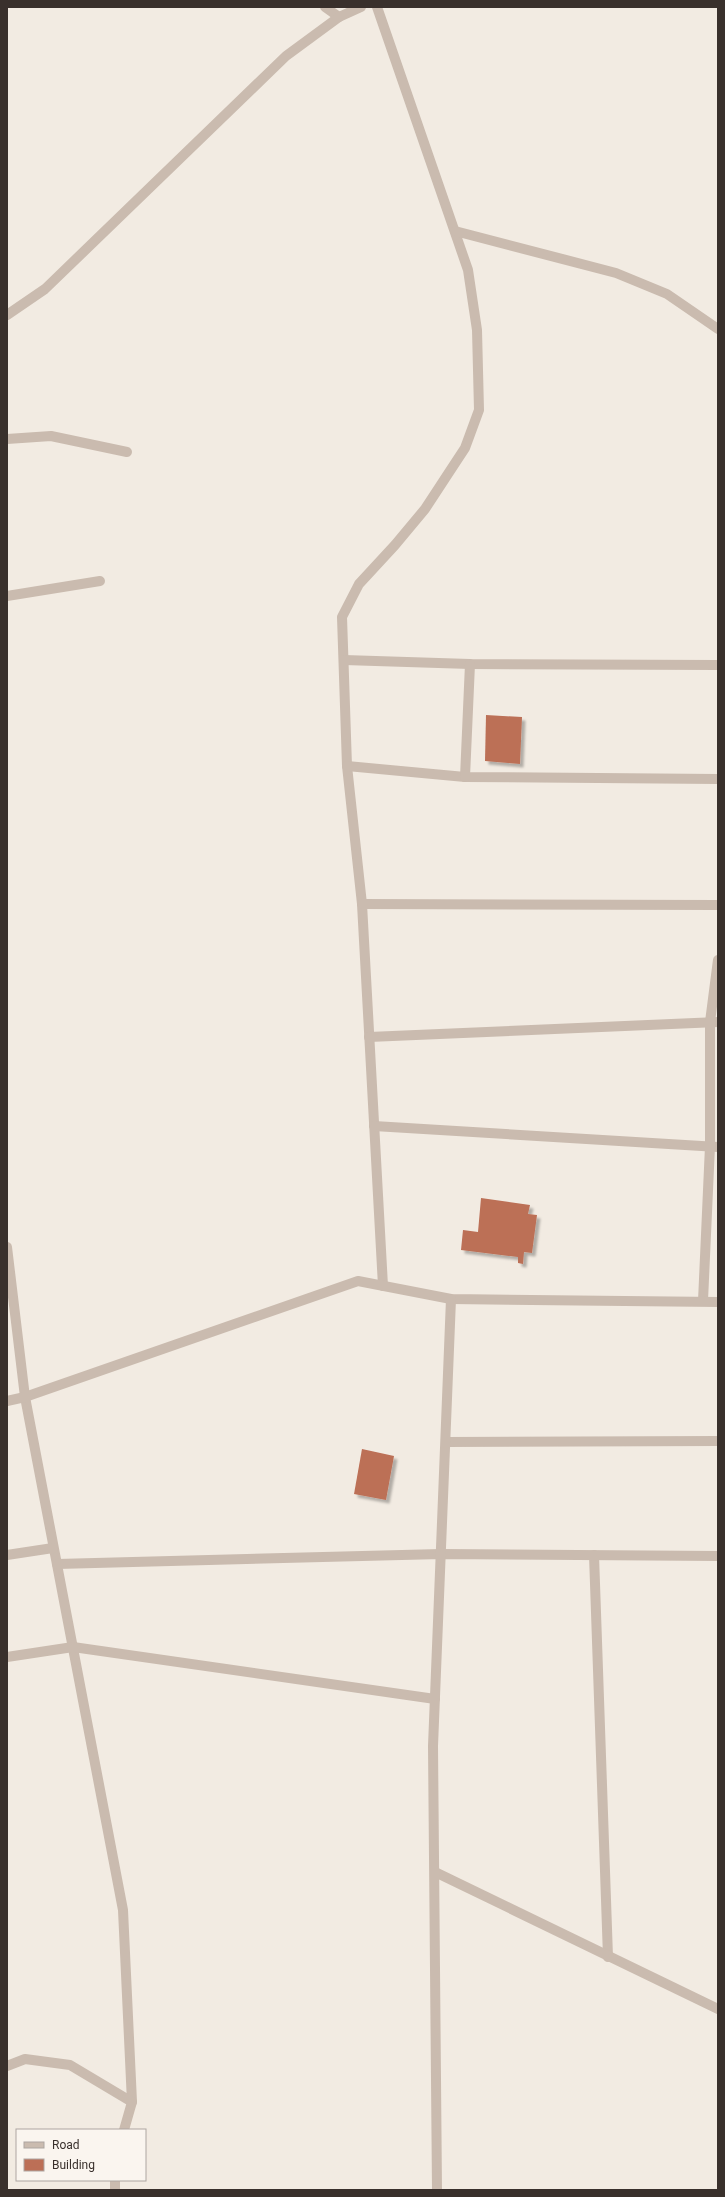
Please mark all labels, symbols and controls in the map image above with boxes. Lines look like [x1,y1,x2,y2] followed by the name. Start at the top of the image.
[16,2129,146,2181] legend
[52,2138,80,2152] text: Road
[52,2158,95,2172] text: Building

